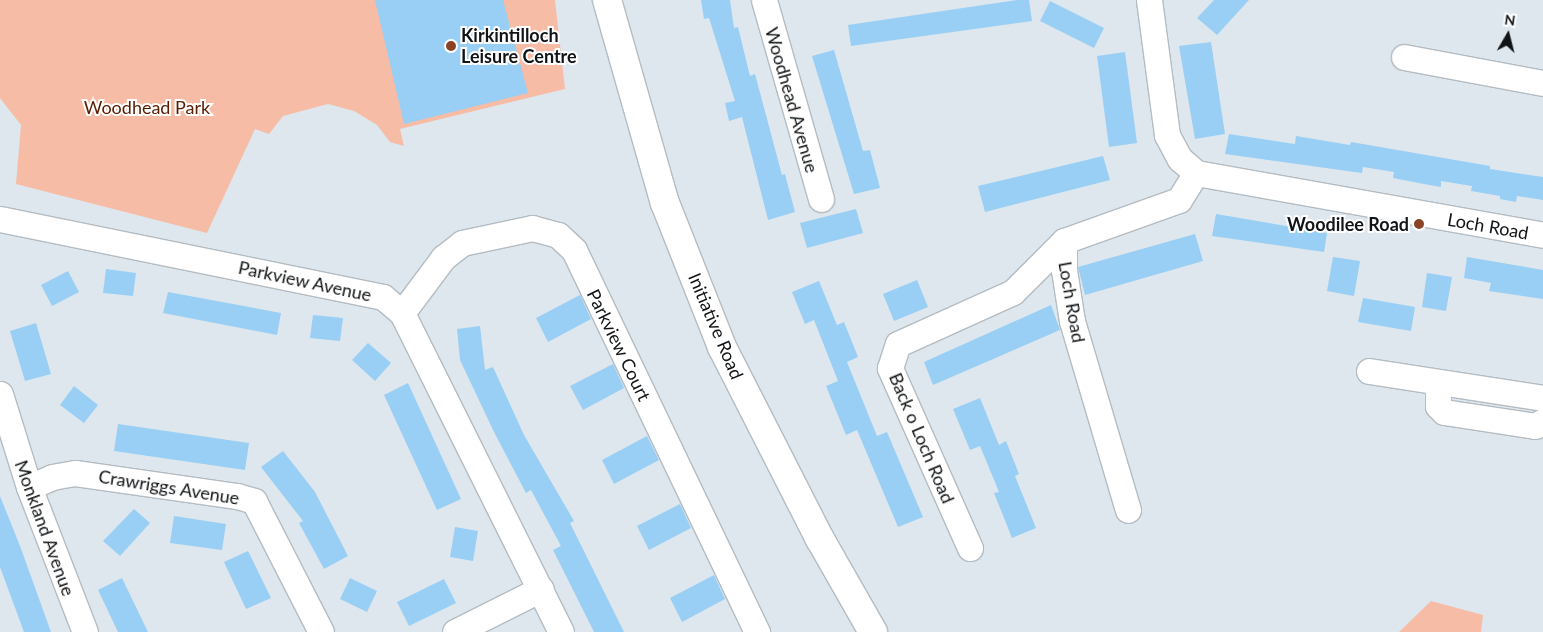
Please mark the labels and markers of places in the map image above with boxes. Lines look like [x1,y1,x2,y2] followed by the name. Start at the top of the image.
[461,25,577,68] place label: Kirkintilloch Leisure Centre
[445,40,457,52] marker: Kirkintilloch Leisure Centre
[1287,213,1409,235] place label: Woodilee Road
[1413,218,1425,230] marker: Woodilee Road

